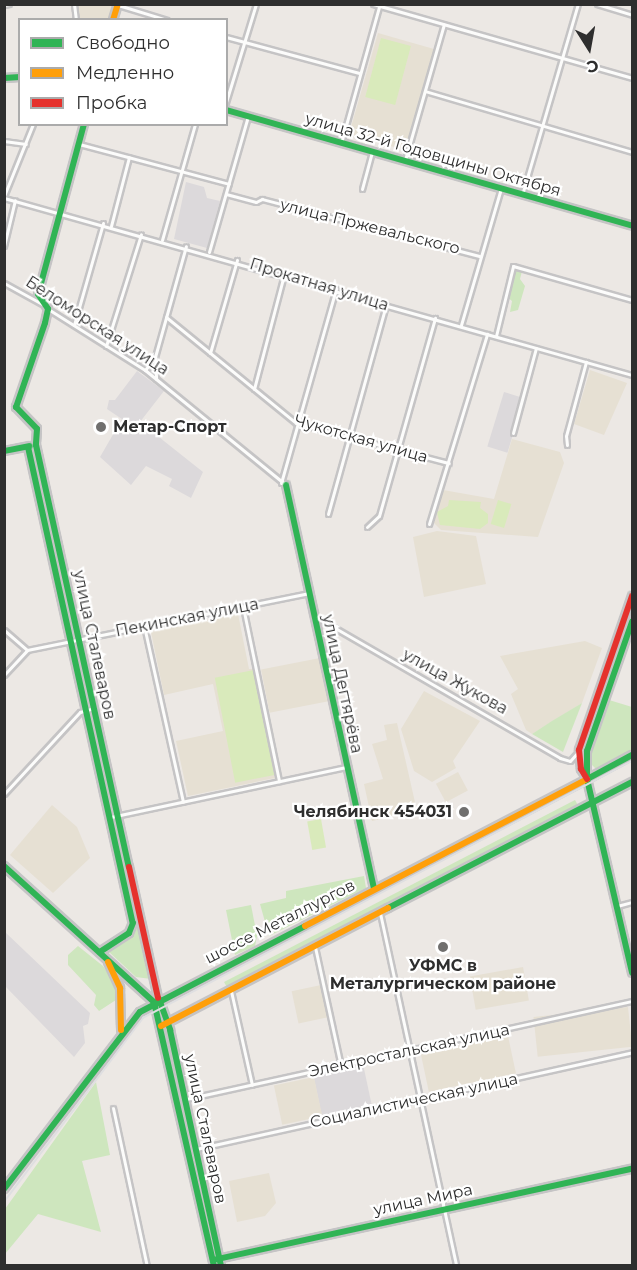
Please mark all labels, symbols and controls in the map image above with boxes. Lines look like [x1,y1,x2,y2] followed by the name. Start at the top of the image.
[18,18,228,126] legend
[559,18,619,78] north arrow
[76,32,170,54] text: Свободно
[585,56,600,77] text: С
[76,62,174,84] text: Медленно
[76,92,147,114] text: Пробка
[303,109,563,201] street label: улица 32-й Годовщины Октября
[278,195,462,259] street label: улица Пржевальского
[247,255,391,315] street label: Прокатная улица
[22,273,172,379] street label: Беломорская улица
[292,411,430,467] street label: Чукотская улица
[113,417,227,437] place label: Метар-Спорт
[94,420,108,434] marker: Метар-Спорт
[69,569,119,721] street label: улица Сталеваров
[114,595,260,641] street label: Пекинская улица
[318,613,366,755] street label: улица Дегтярёва
[399,645,511,719] street label: улица Жукова
[294,802,452,822] place label: Челябинск 454031
[457,805,471,819] marker: Челябинск 454031
[202,876,358,968] street label: шоссе Металлургов
[436,940,450,954] marker: УФМС в Металургическом районе
[330,956,556,994] place label: УФМС в Металургическом районе
[307,1020,511,1082] street label: Электростальская улица
[180,1053,230,1205] street label: улица Сталеваров
[308,1070,520,1132] street label: Социалистическая улица
[372,1180,474,1220] street label: улица Мира

